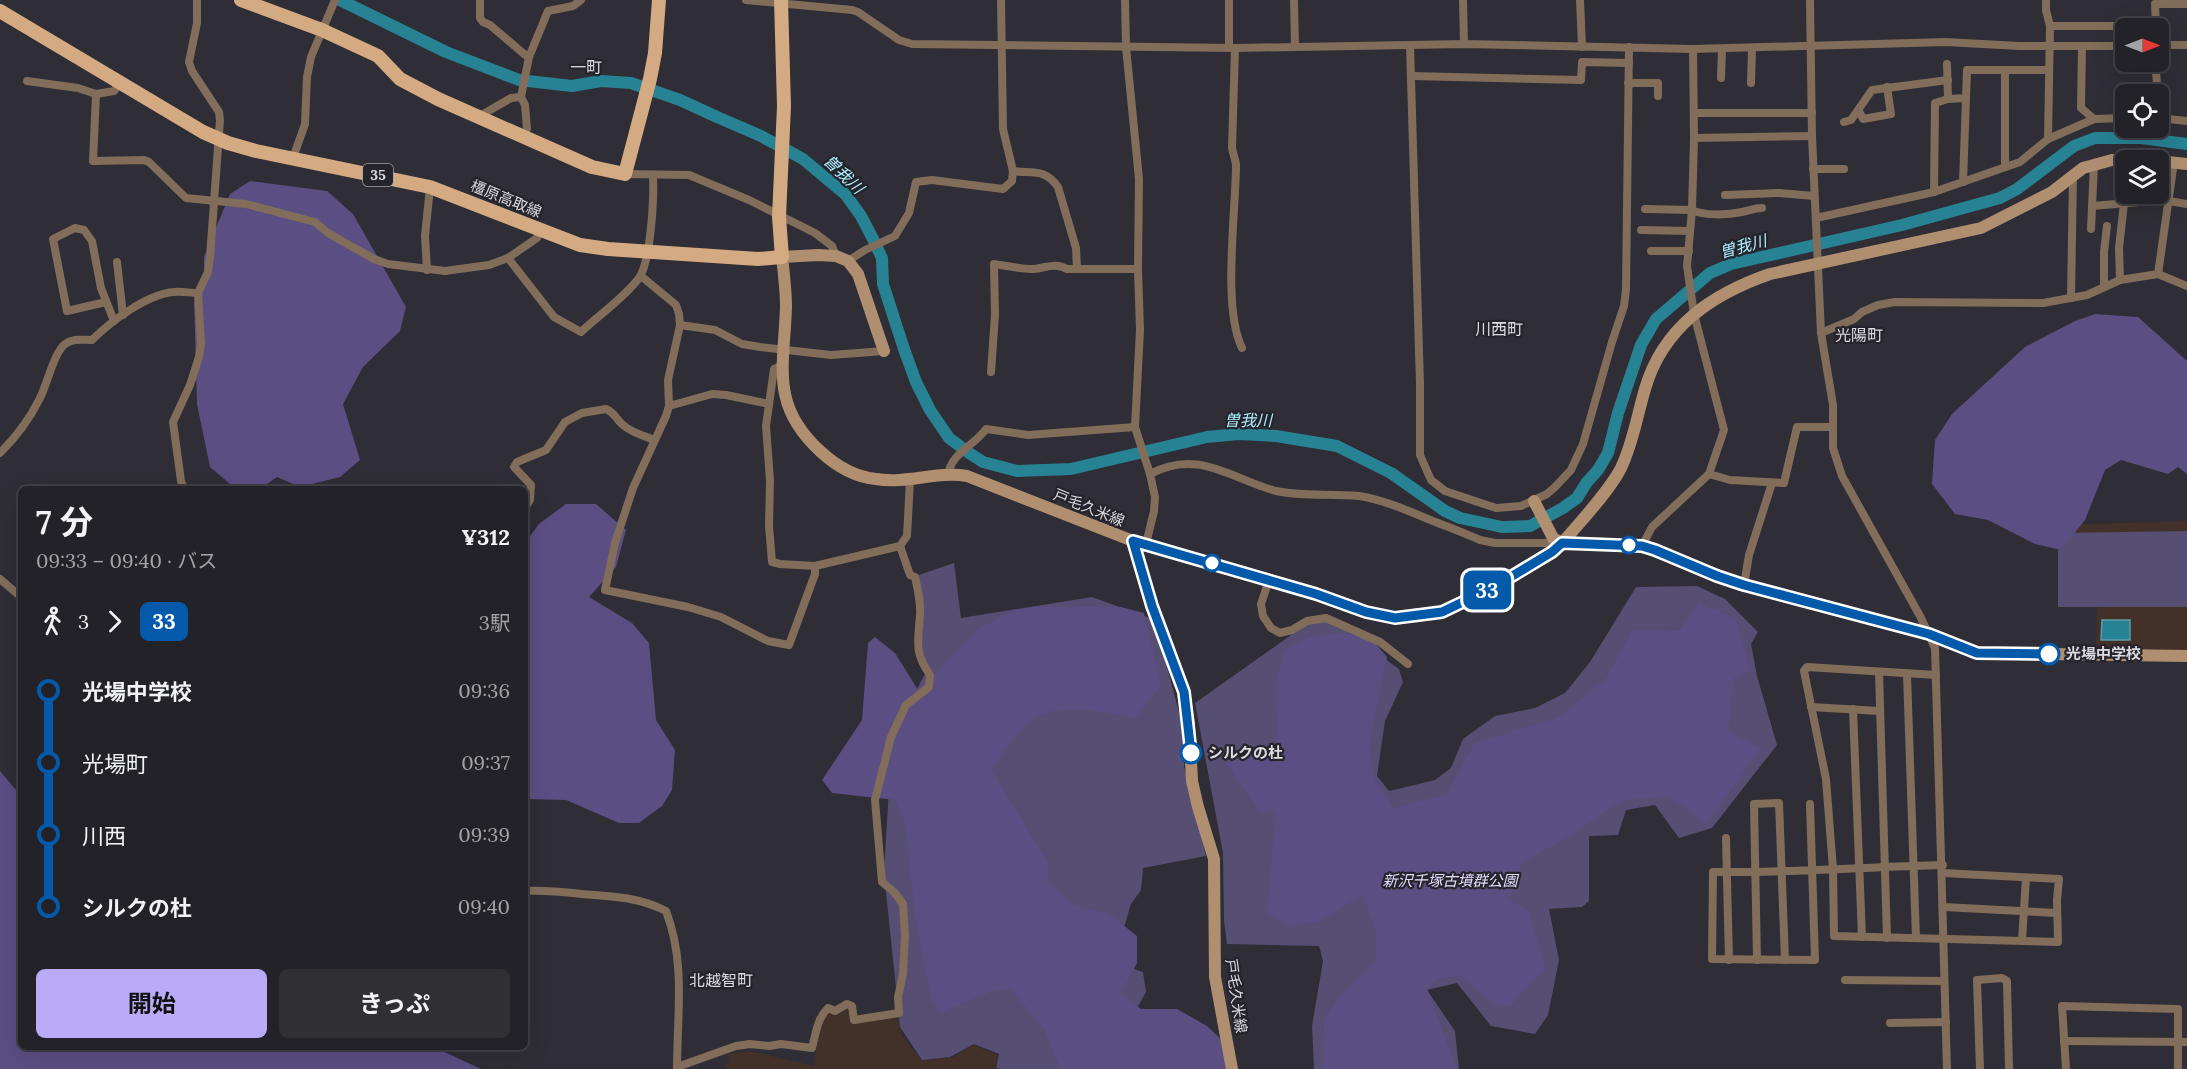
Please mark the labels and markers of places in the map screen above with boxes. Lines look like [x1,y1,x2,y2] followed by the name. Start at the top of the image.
[1620,536,1638,554] unlabelled marker
[1203,554,1221,572] unlabelled marker
[2038,643,2060,665] marker: 光場中学校
[2066,644,2141,663] place label: 光場中学校
[1180,742,1202,764] marker: シルクの杜
[1208,743,1283,762] place label: シルクの杜

